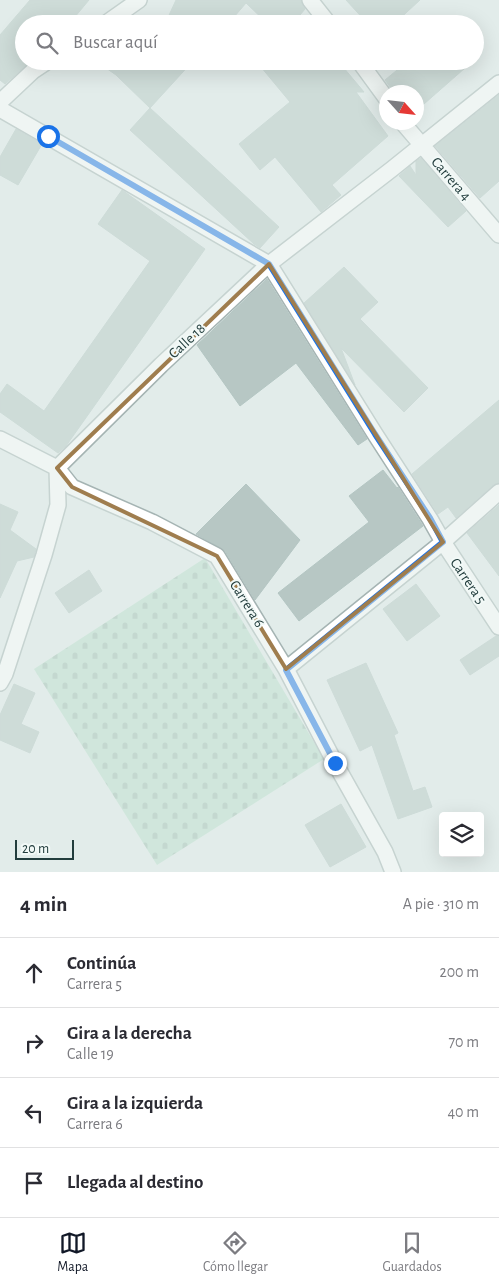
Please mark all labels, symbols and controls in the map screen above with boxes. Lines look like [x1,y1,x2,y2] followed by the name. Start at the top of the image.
[15,15,484,70] search box
[33,29,61,57] icon: search
[73,33,158,52] text: Buscar aquí
[379,85,424,130] north arrow
[37,125,60,148] route start
[428,154,474,204] street label: Carrera 4
[166,321,208,361] street label: Calle 18
[447,555,489,607] street label: Carrera 5
[227,578,267,630] street label: Carrera 6
[324,752,347,775] route end
[439,812,484,857] map controls
[439,812,484,857] button: layers
[15,837,74,860] scale bar
[22,842,49,856] text: 20 m
[20,894,67,915] text: 4 min
[403,896,479,912] text: A pie · 310 m
[67,954,136,973] text: Continúa
[20,959,48,987] icon: ahead
[439,964,479,980] text: 200 m
[67,976,122,992] text: Carrera 5
[67,1024,192,1043] text: Gira a la derecha
[20,1029,48,1057] icon: right
[448,1034,479,1050] text: 70 m
[67,1046,114,1062] text: Calle 19
[67,1094,203,1113] text: Gira a la izquierda
[20,1099,48,1127] icon: left
[447,1104,479,1120] text: 40 m
[67,1116,123,1132] text: Carrera 6
[20,1169,48,1197] icon: arrive
[67,1173,204,1192] text: Llegada al destino
[57,1229,88,1276] tab: Mapa
[203,1229,268,1276] tab: Cómo llegar
[383,1229,442,1276] tab: Guardados

